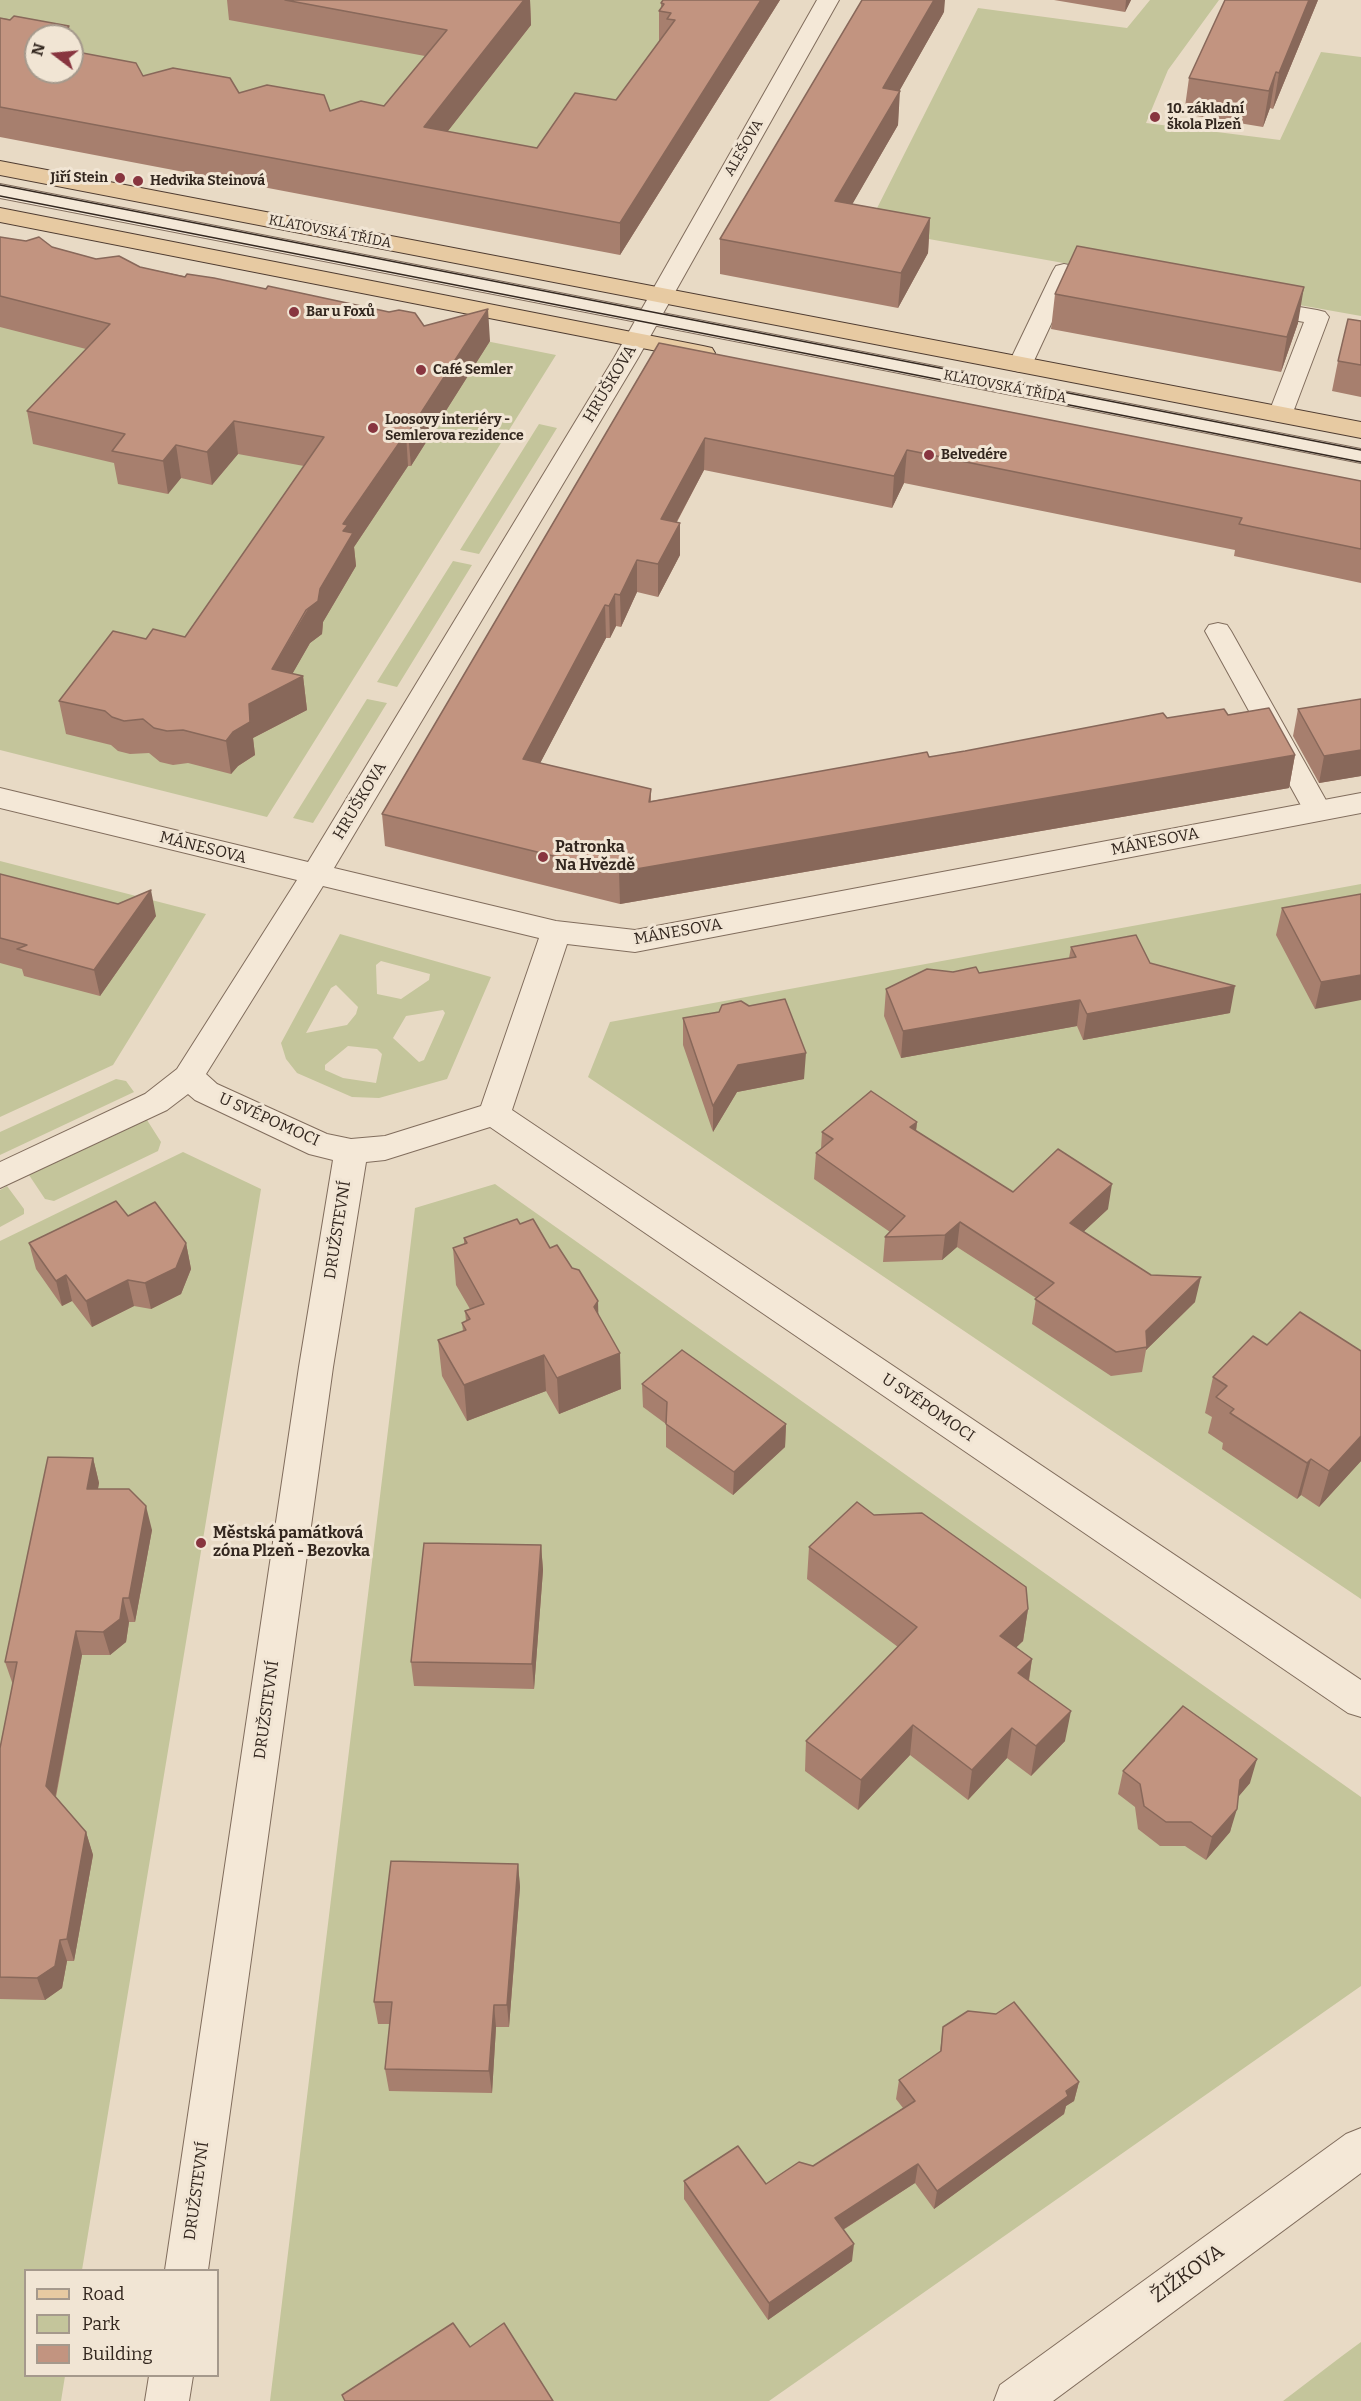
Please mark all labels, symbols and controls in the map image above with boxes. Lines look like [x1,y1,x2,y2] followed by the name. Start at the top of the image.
[24,24,84,84] north arrow
[27,41,49,58] text: N
[1167,101,1244,134] place label: 10. základní škola Plzeň
[1148,110,1162,124] marker: 10. základní škola Plzeň
[721,117,767,179] street label: ALEŠOVA
[51,170,108,186] place label: Jiří Stein
[113,171,127,185] marker: Jiří Stein
[150,173,265,189] place label: Hedvika Steinová
[131,174,145,188] marker: Hedvika Steinová
[267,212,393,252] street label: KLATOVSKÁ TŘÍDA
[306,304,375,320] place label: Bar u Foxů
[287,305,301,319] marker: Bar u Foxů
[579,342,641,426] street label: HRUŠKOVA
[433,362,513,378] place label: Café Semler
[414,363,428,377] marker: Café Semler
[942,367,1068,407] street label: KLATOVSKÁ TŘÍDA
[385,412,524,444] place label: Loosovy interiéry - Semlerova rezidence
[366,421,380,435] marker: Loosovy interiéry - Semlerova rezidence
[941,447,1007,463] place label: Belvedére
[922,448,936,462] marker: Belvedére
[329,759,391,843] street label: HRUŠKOVA
[1109,824,1201,860] street label: MÁNESOVA
[158,828,248,868] street label: MÁNESOVA
[555,838,635,876] place label: Patronka Na Hvězdě
[536,850,550,864] marker: Patronka Na Hvězdě
[633,915,723,949] street label: MÁNESOVA
[216,1089,322,1151] street label: U SVÉPOMOCI
[321,1179,355,1281] street label: DRUŽSTEVNÍ
[878,1370,978,1446] street label: U SVÉPOMOCI
[213,1524,370,1562] place label: Městská památková zóna Plzeň - Bezovka
[194,1536,208,1550] marker: Městská památková zóna Plzeň - Bezovka
[251,1659,283,1761] street label: DRUŽSTEVNÍ
[181,2140,213,2242] street label: DRUŽSTEVNÍ
[1147,2240,1229,2308] street label: ŽIŽKOVA
[24,2269,219,2377] legend
[82,2283,124,2305] text: Road
[82,2313,120,2335] text: Park
[82,2343,153,2365] text: Building

